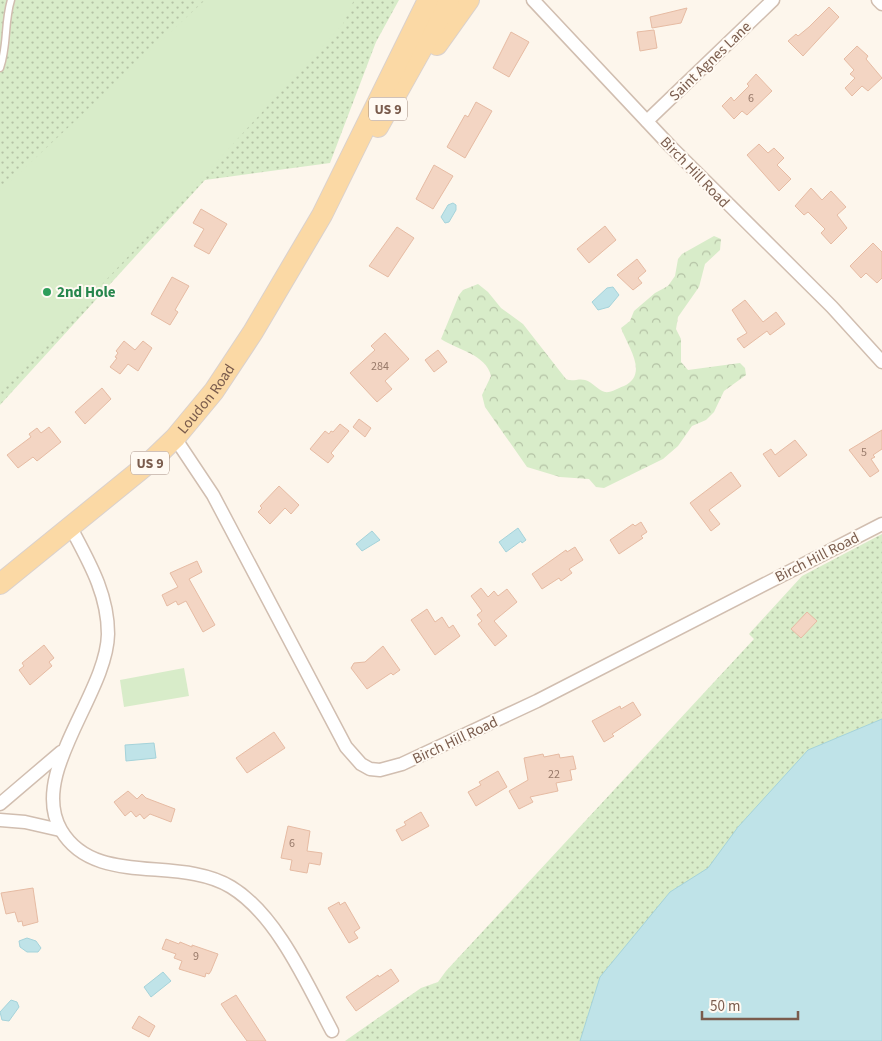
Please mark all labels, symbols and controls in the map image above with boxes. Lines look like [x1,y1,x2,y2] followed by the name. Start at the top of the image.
[665,17,756,106] street label: Saint Agnes Lane
[748,90,754,107] house number: 6
[369,98,407,120] road number: US 9
[655,132,734,213] street label: Birch Hill Road
[57,282,116,303] place label: 2nd Hole
[41,286,53,298] marker: 2nd Hole
[371,358,389,375] house number: 284
[173,360,240,439] street label: Loudon Road
[861,444,867,461] house number: 5
[131,452,169,474] road number: US 9
[772,527,863,588] street label: Birch Hill Road
[409,712,501,769] street label: Birch Hill Road
[548,766,560,783] house number: 22
[289,835,295,852] house number: 6
[193,948,199,965] house number: 9
[702,988,798,1020] scale bar
[710,996,740,1017] text: 50 m

